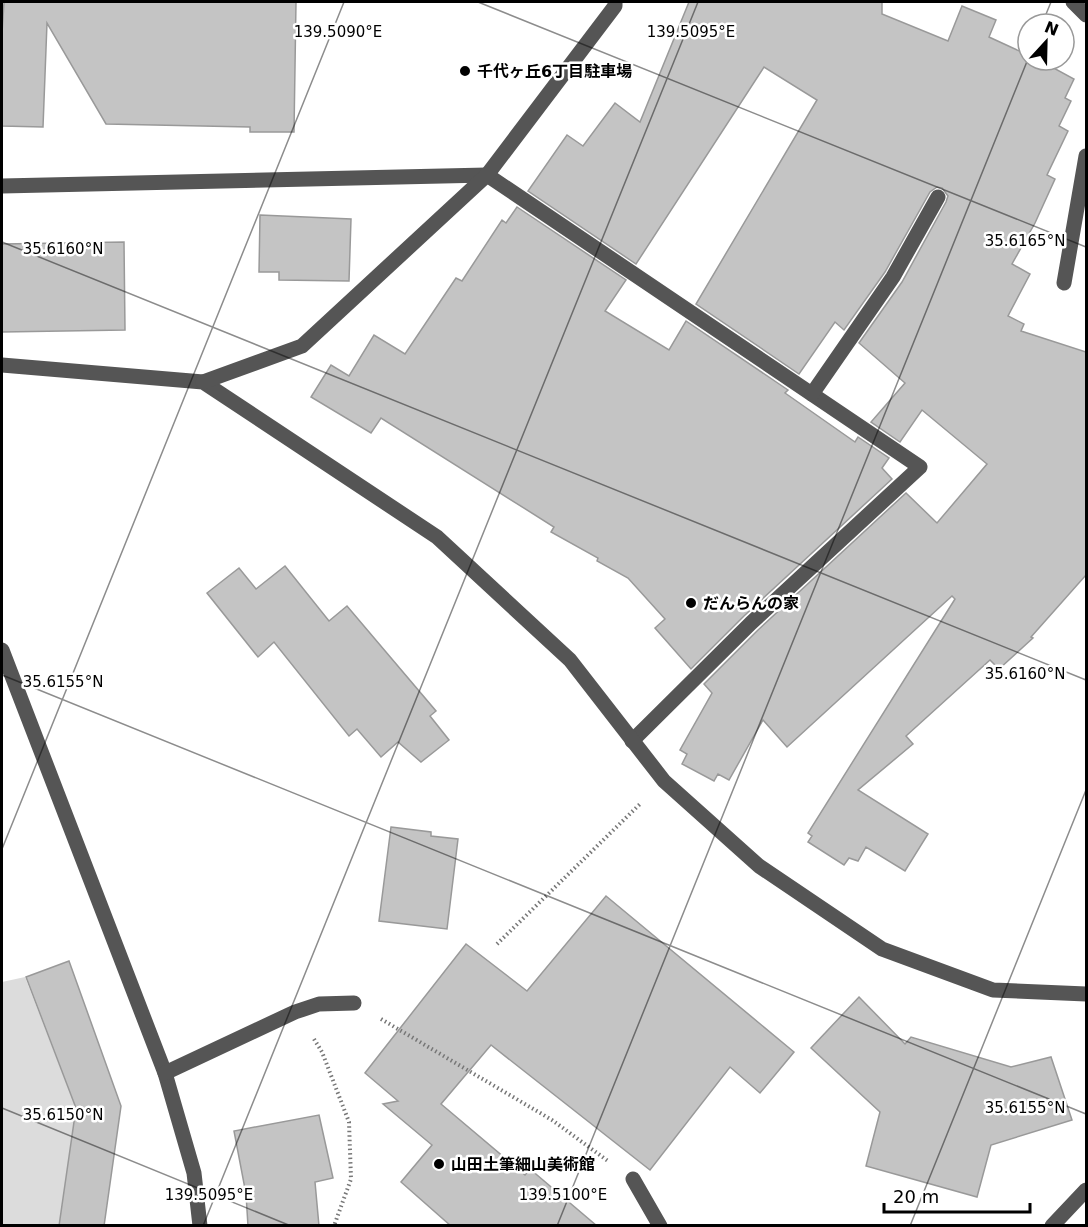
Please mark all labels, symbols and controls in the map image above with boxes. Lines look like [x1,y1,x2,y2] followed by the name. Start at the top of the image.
[1016,12,1076,72] north arrow
[1042,17,1061,40] text: N
[294,23,382,41] text: 139.5090°E
[647,23,735,41] text: 139.5095°E
[477,62,632,81] place label: 千代ヶ丘6丁目駐車場
[458,64,472,78] marker: 千代ヶ丘6丁目駐車場
[985,232,1065,250] text: 35.6165°N
[23,240,103,258] text: 35.6160°N
[703,594,799,613] place label: だんらんの家
[684,596,698,610] marker: だんらんの家
[985,665,1065,683] text: 35.6160°N
[23,673,103,691] text: 35.6155°N
[985,1099,1065,1117] text: 35.6155°N
[23,1106,103,1124] text: 35.6150°N
[451,1155,595,1174] place label: 山田土筆細山美術館
[432,1157,446,1171] marker: 山田土筆細山美術館
[884,1176,1030,1214] scale bar
[165,1186,253,1204] text: 139.5095°E
[519,1186,607,1204] text: 139.5100°E
[893,1186,939,1207] text: 20 m

